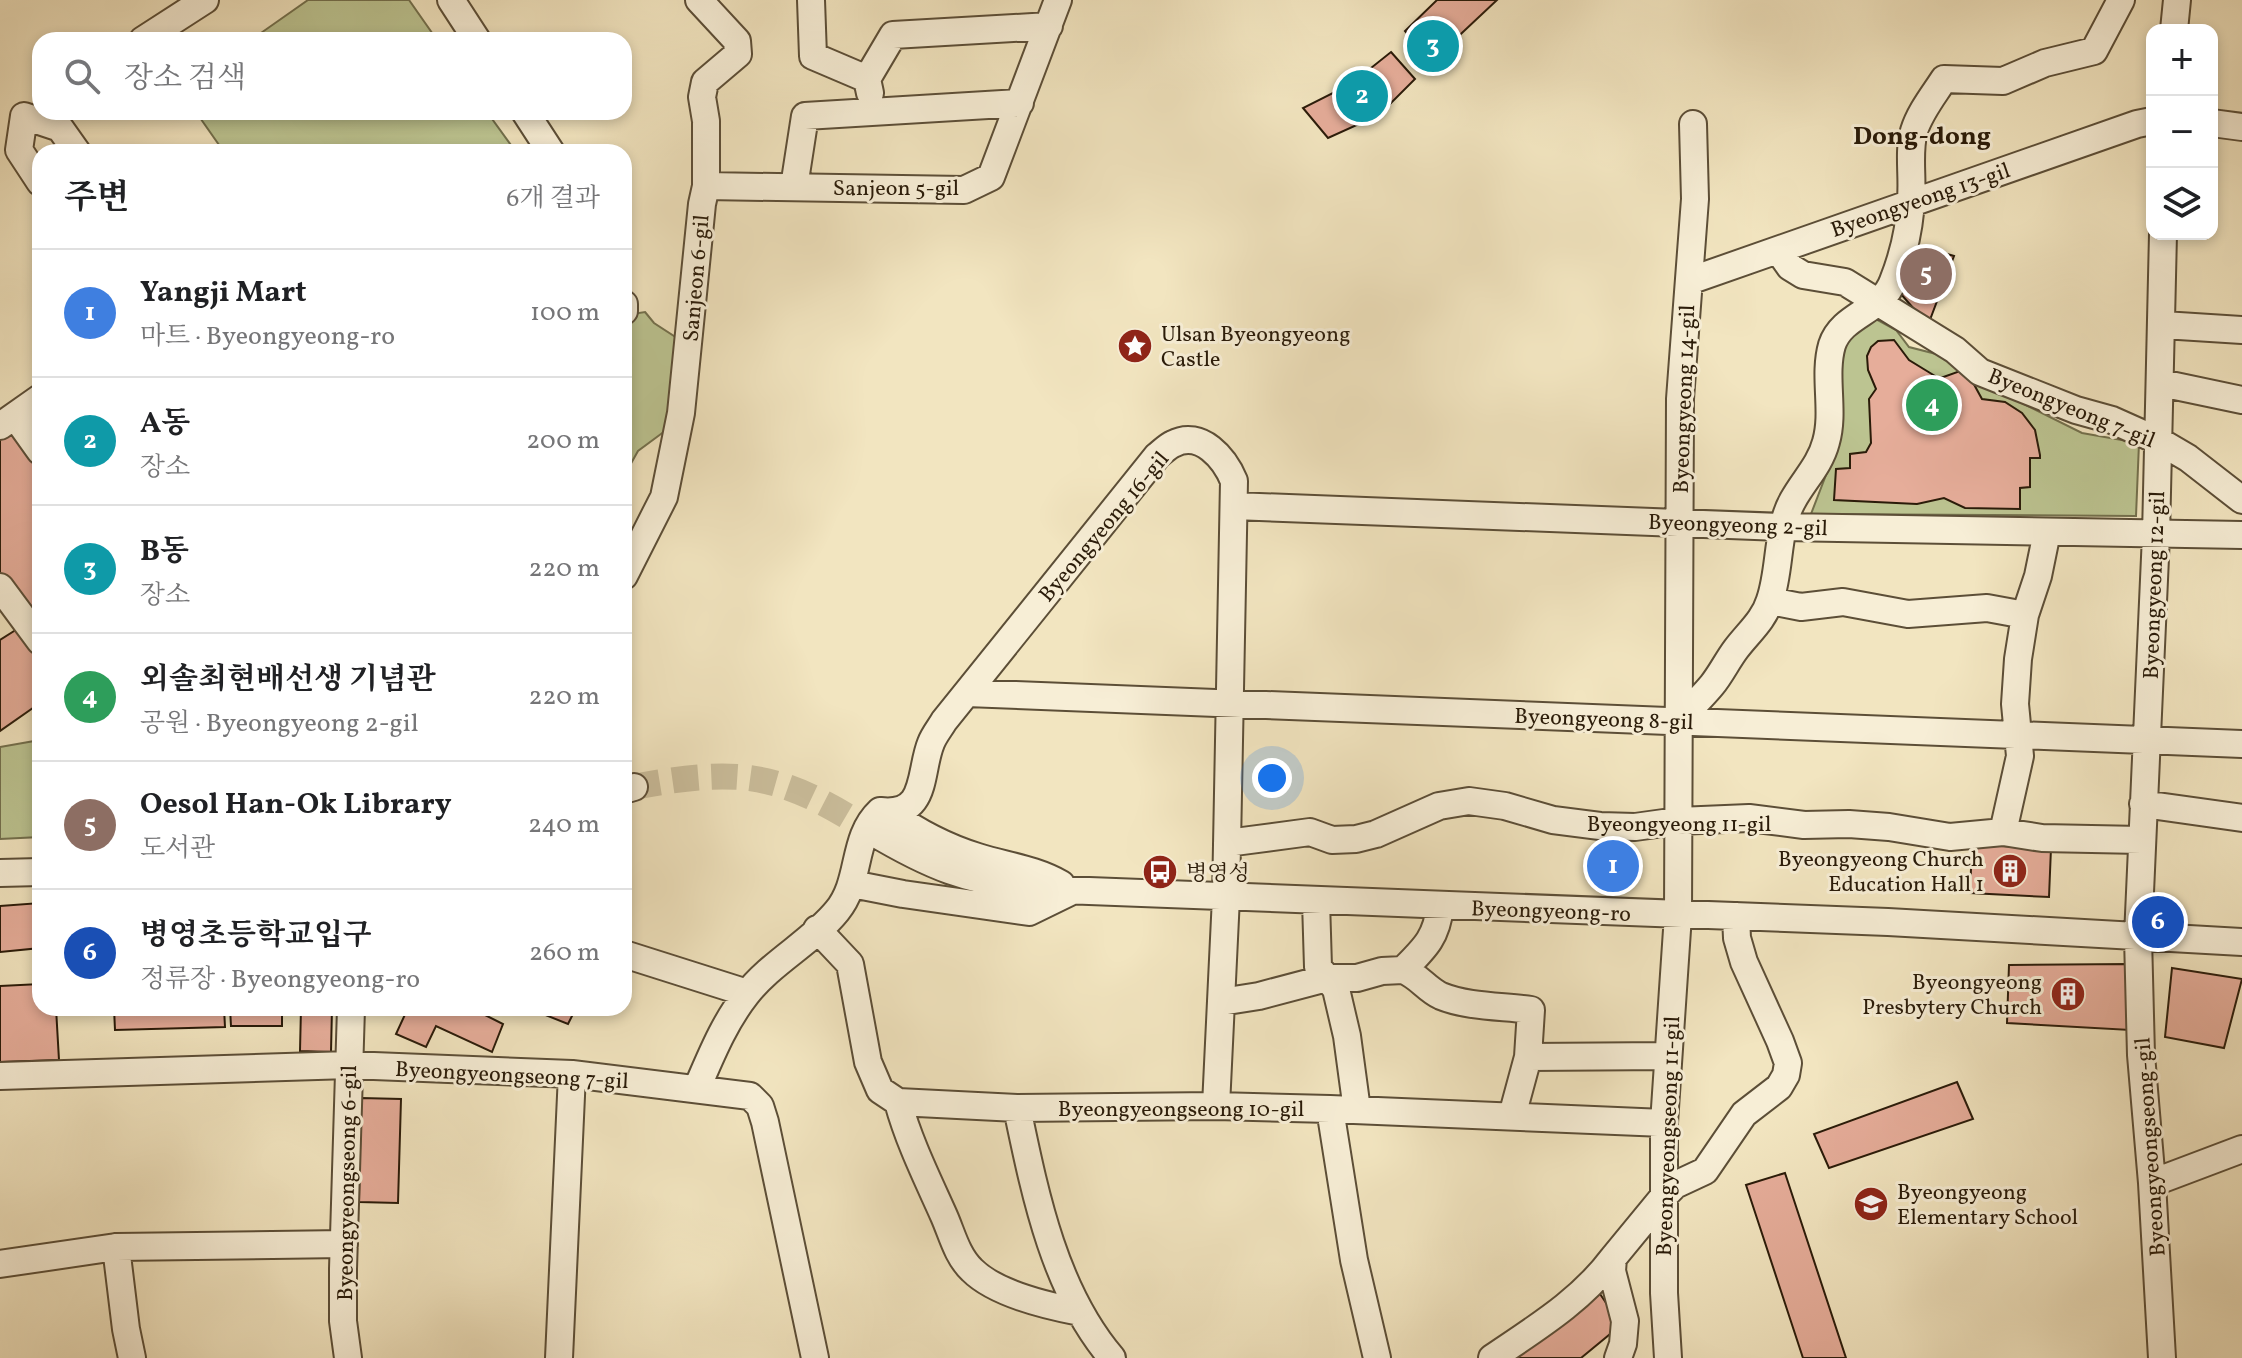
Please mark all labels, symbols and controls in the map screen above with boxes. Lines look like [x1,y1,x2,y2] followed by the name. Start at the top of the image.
[1407,16,1459,76] pin: 3
[2146,24,2218,240] map controls
[2146,24,2218,96] button: +
[32,32,632,120] search box
[60,54,104,98] icon: search
[124,58,246,100] text: 장소 검색
[1336,66,1388,126] pin: 2
[2146,96,2218,168] button: −
[1853,119,1991,155] district label: Dong-dong
[1827,156,2015,247] street label: Byeongyeong 13-gil
[2146,168,2218,240] button: layers
[833,174,959,205] street label: Sanjeon 5-gil
[64,176,130,223] text: 주변
[506,181,600,217] text: 6개 결과
[676,213,718,343] street label: Sanjeon 6-gil
[1900,244,1952,304] pin: 5
[140,272,306,314] text: Yangji Mart
[85,295,95,331] text: 1
[530,295,600,331] text: 100 m
[1667,304,1704,494] street label: Byeongyeong 14-gil
[140,319,395,355] text: 마트 · Byeongyeong-ro
[1161,320,1350,376] place label: Ulsan Byeongyeong Castle
[1116,327,1154,365] place icon: Ulsan Byeongyeong Castle
[1983,362,2159,457] street label: Byeongyeong 7-gil
[1906,375,1958,435] pin: 4
[140,403,190,445] text: A동
[83,423,97,459] text: 2
[526,423,600,459] text: 200 m
[1032,445,1177,610] street label: Byeongyeong 16-gil
[140,450,190,486] text: 장소
[2137,490,2174,680] street label: Byeongyeong 12-gil
[1647,508,1828,545] street label: Byeongyeong 2-gil
[140,531,189,573] text: B동
[83,551,97,587] text: 3
[528,551,600,587] text: 220 m
[140,578,190,614] text: 장소
[140,659,436,701] text: 외솔최현배선생 기념관
[82,679,98,715] text: 4
[528,679,600,715] text: 220 m
[1514,702,1694,739] street label: Byeongyeong 8-gil
[140,706,418,742] text: 공원 · Byeongyeong 2-gil
[1252,758,1292,798] your location
[140,784,452,826] text: Oesol Han-Ok Library
[84,807,96,843] text: 5
[528,807,600,843] text: 240 m
[1587,810,1771,841] street label: Byeongyeong 11-gil
[140,831,215,867] text: 도서관
[1587,836,1639,896] pin: 1
[1778,845,1984,901] place label: Byeongyeong Church Education Hall 1
[1991,852,2029,890] building icon: Byeongyeong Church Education Hall 1
[1141,853,1179,891] bus stop icon: 병영성
[1186,859,1250,890] place label: 병영성
[2132,892,2184,952] pin: 6
[1470,894,1632,931] street label: Byeongyeong-ro
[140,915,372,957] text: 병영초등학교입구
[83,935,97,971] text: 6
[529,935,600,971] text: 260 m
[140,962,420,998] text: 정류장 · Byeongyeong-ro
[1862,968,2042,1024] place label: Byeongyeong Presbytery Church
[2049,975,2087,1013] building icon: Byeongyeong Presbytery Church
[1650,1015,1689,1257] street label: Byeongyeongseong 11-gil
[2128,1036,2175,1257] street label: Byeongyeongseong-gil
[394,1055,629,1098] street label: Byeongyeongseong 7-gil
[331,1065,366,1301] street label: Byeongyeongseong 6-gil
[1058,1095,1304,1126] street label: Byeongyeongseong 10-gil
[1897,1178,2078,1234] place label: Byeongyeong Elementary School
[1852,1185,1890,1223] school or university icon: Byeongyeong Elementary School

